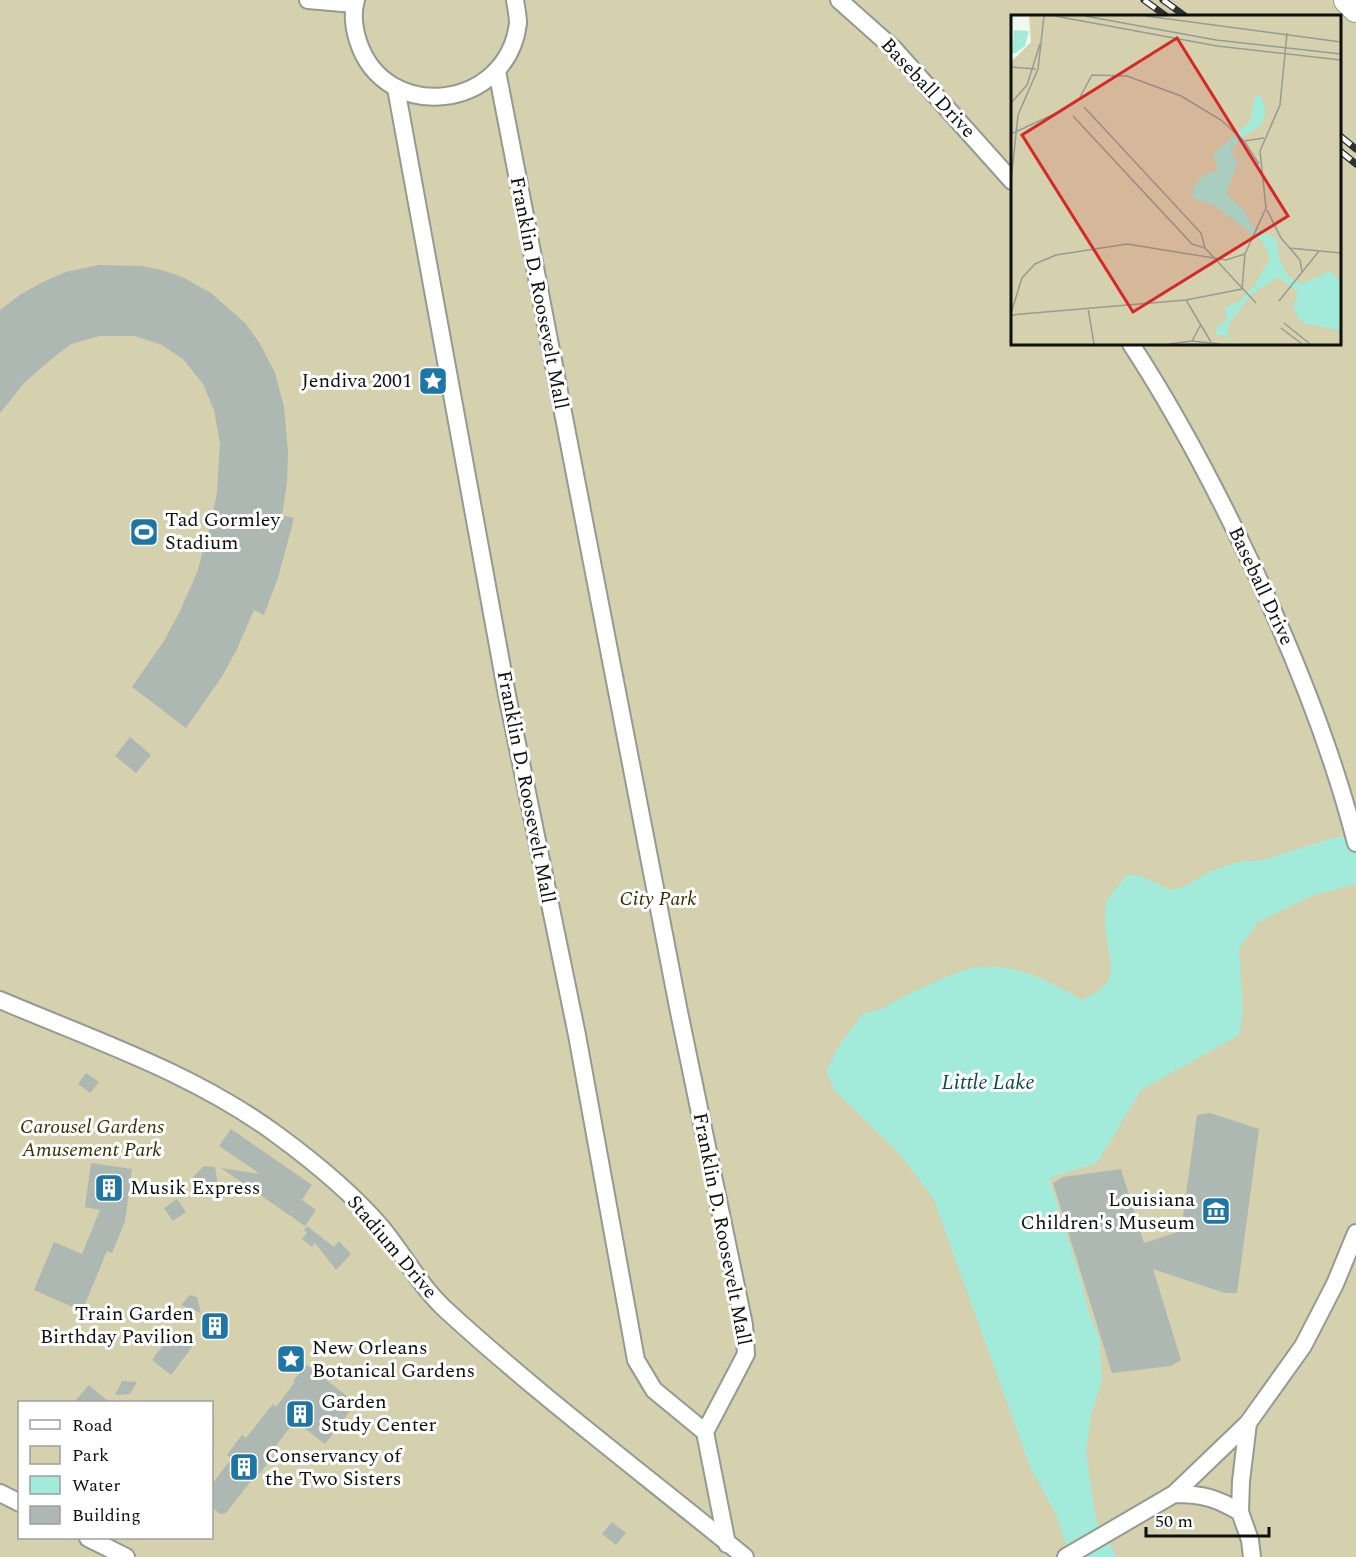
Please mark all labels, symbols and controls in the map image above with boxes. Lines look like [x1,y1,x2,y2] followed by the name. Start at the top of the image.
[1011,15,1341,345] inset map
[873,31,983,145] street label: Baseball Drive
[502,174,576,412] street label: Franklin D. Roosevelt Mall
[417,365,449,397] place icon: Jendiva 2001
[301,366,412,396] place label: Jendiva 2001
[165,505,281,558] place label: Tad Gormley Stadium
[128,516,160,548] sports icon: Tad Gormley Stadium
[1220,522,1302,650] street label: Baseball Drive
[489,668,563,906] street label: Franklin D. Roosevelt Mall
[619,884,697,914] park label: City Park
[942,1067,1035,1099] water label: Little Lake
[685,1110,759,1348] street label: Franklin D. Roosevelt Mall
[20,1112,164,1165] park label: Carousel Gardens Amusement Park
[93,1172,125,1204] building icon: Musik Express
[130,1173,260,1203] place label: Musik Express
[1021,1185,1195,1238] place label: Louisiana Children's Museum
[340,1189,444,1305] street label: Stadium Drive
[1200,1195,1232,1227] museum icon: Louisiana Children's Museum
[40,1299,194,1352] place label: Train Garden Birthday Pavilion
[199,1310,231,1342] building icon: Train Garden Birthday Pavilion
[312,1333,475,1386] place label: New Orleans Botanical Gardens
[275,1343,307,1375] place icon: New Orleans Botanical Gardens
[321,1387,436,1440] place label: Garden Study Center
[284,1398,316,1430] building icon: Garden Study Center
[18,1401,213,1539] legend
[72,1412,113,1439] text: Road
[265,1441,403,1494] place label: Conservancy of the Two Sisters
[72,1442,109,1469] text: Park
[228,1451,260,1483] building icon: Conservancy of the Two Sisters
[72,1472,120,1499] text: Water
[1146,1500,1269,1538] scale bar
[72,1502,141,1529] text: Building
[1155,1508,1193,1535] text: 50 m

